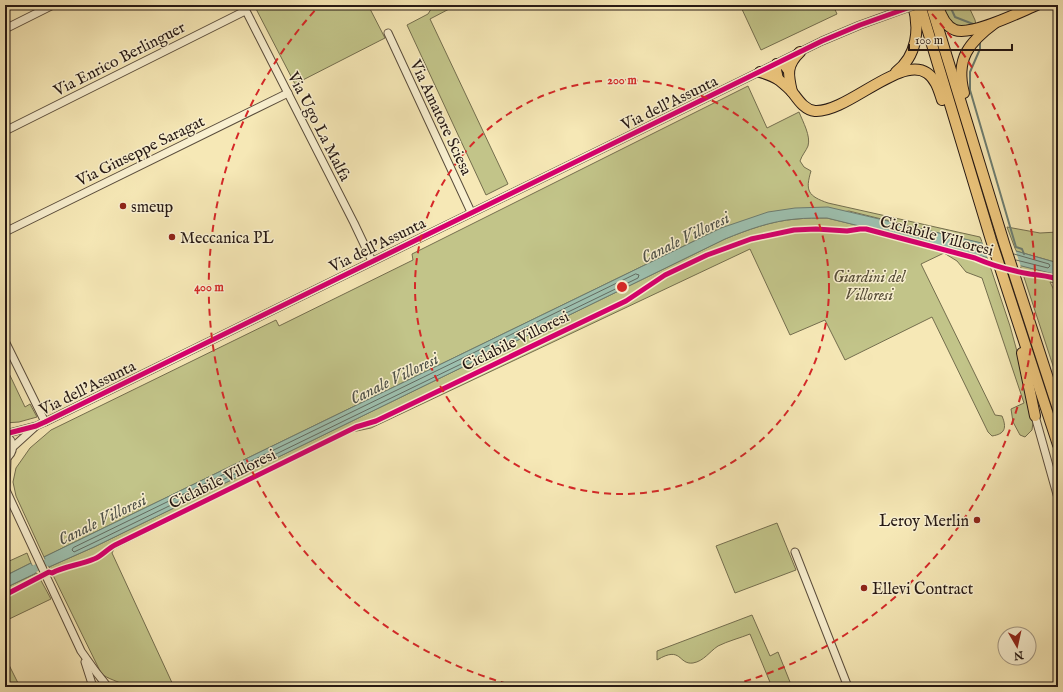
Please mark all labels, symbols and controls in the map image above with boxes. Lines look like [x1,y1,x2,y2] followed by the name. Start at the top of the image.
[50,18,189,102] street label: Via Enrico Berlinguer
[909,26,1012,52] scale bar
[915,33,943,48] text: 100 m
[404,56,476,179] street label: Via Amatore Sciesa
[282,68,354,185] street label: Via Ugo La Malfa
[618,72,721,136] street label: Via dell'Assunta
[607,73,637,88] text: 200 m
[72,112,209,192] street label: Via Giuseppe Saragat
[131,198,174,218] place label: smeup
[118,201,128,211] marker: smeup
[638,207,734,269] water label: Canale Villoresi
[877,212,995,262] street label: Ciclabile Villoresi
[326,214,429,278] street label: Via dell'Assunta
[180,229,274,249] place label: Meccanica PL
[167,232,177,242] marker: Meccanica PL
[833,268,906,306] park label: Giardini del Villoresi
[194,280,225,295] text: 400 m
[615,280,629,294] centre of rings
[459,307,573,376] street label: Ciclabile Villoresi
[347,348,443,410] water label: Canale Villoresi
[36,357,139,421] street label: Via dell'Assunta
[166,445,280,514] street label: Ciclabile Villoresi
[55,489,151,551] water label: Canale Villoresi
[879,512,969,532] place label: Leroy Merlin
[972,515,982,525] marker: Leroy Merlin
[872,580,974,600] place label: Ellevi Contract
[859,583,869,593] marker: Ellevi Contract
[997,626,1037,666] north arrow
[1012,647,1025,663] text: N

